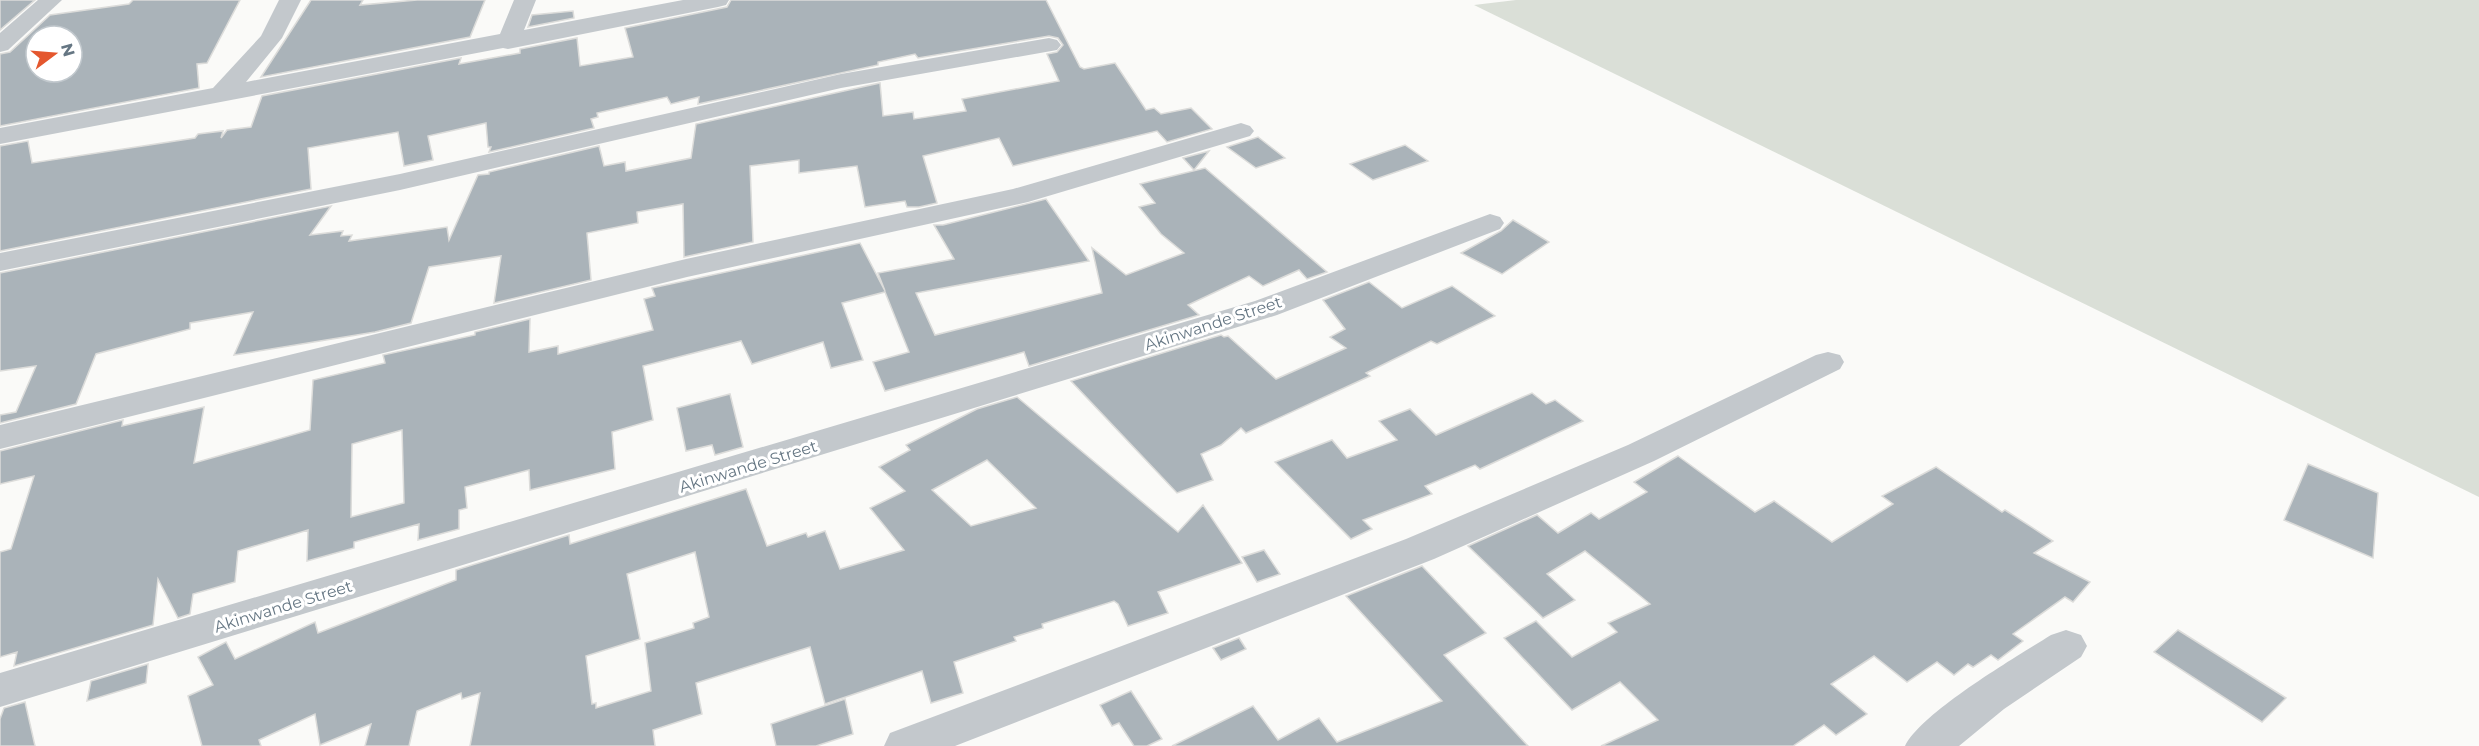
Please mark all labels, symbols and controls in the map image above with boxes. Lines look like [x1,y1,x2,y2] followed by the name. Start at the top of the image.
[24,24,84,84] north arrow
[57,41,79,59] text: N
[1142,292,1285,355] street label: Akinwande Street
[677,436,820,496] street label: Akinwande Street
[212,576,355,636] street label: Akinwande Street

